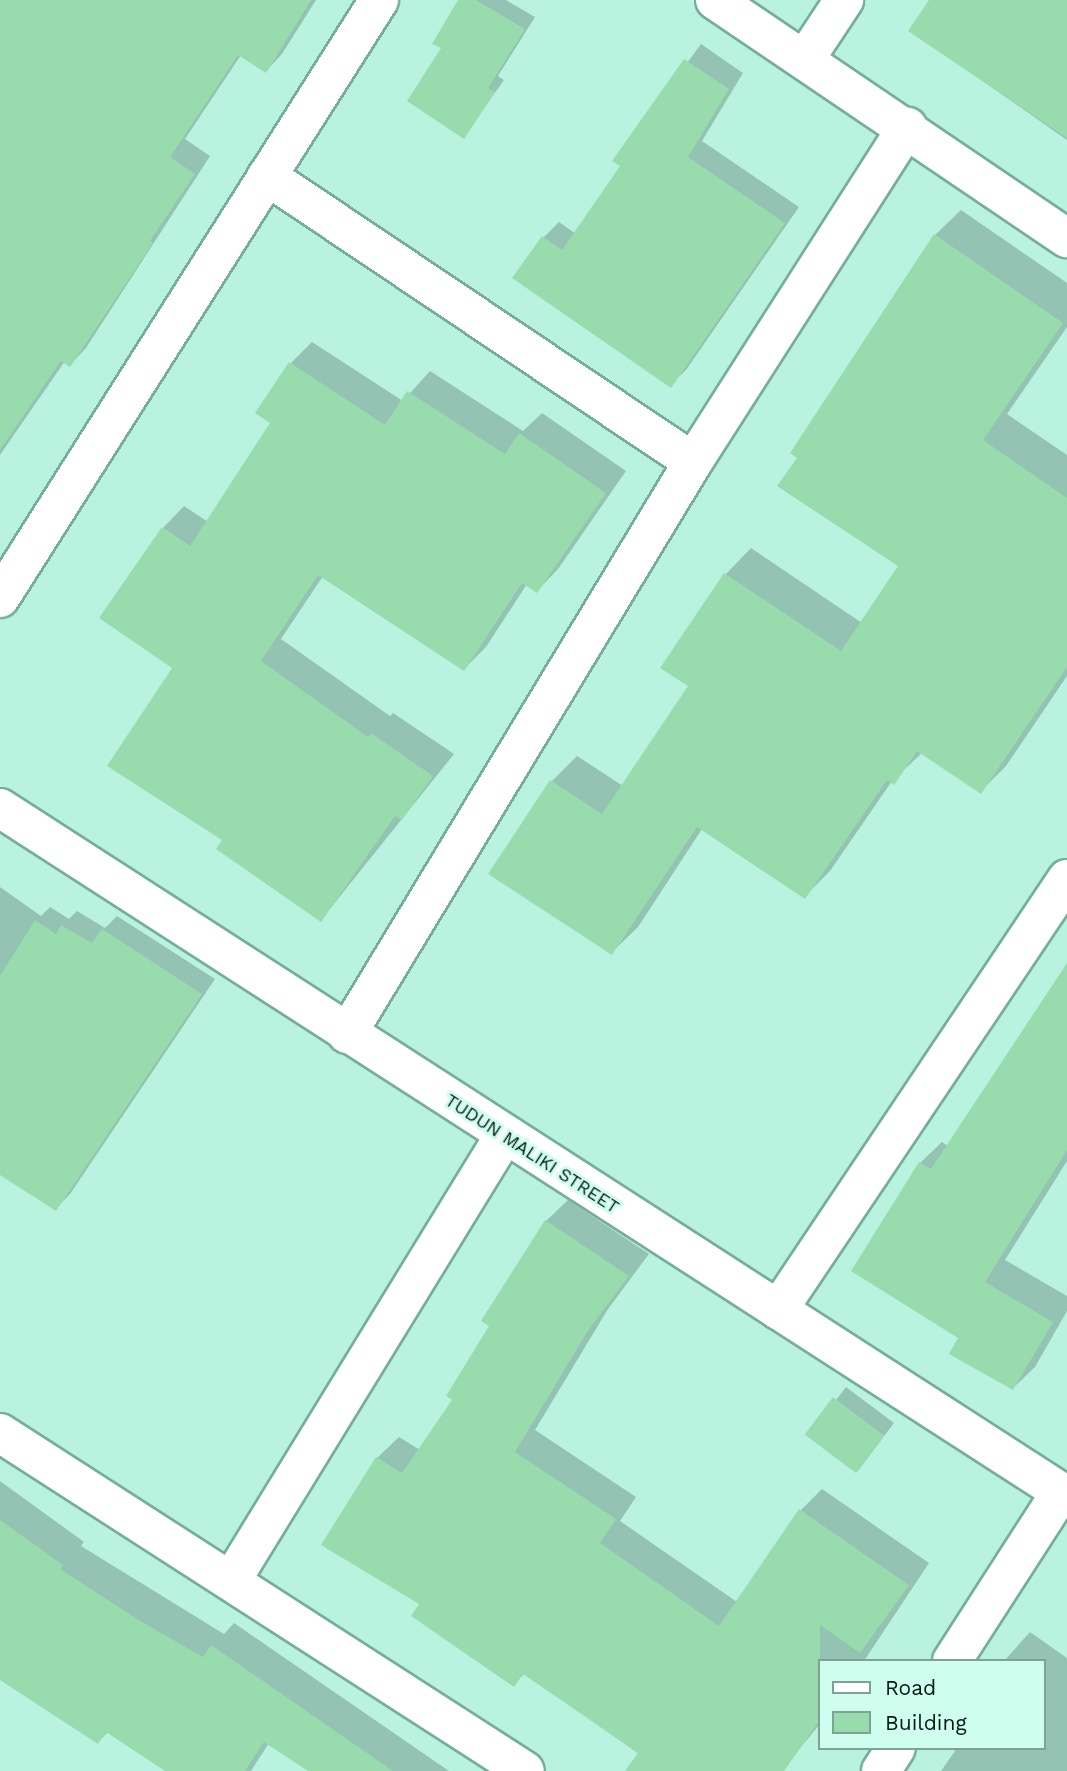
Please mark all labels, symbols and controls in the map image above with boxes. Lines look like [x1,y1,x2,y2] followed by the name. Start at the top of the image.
[441,1090,623,1218] street label: TUDUN MALIKI STREET
[818,1659,1046,1750] legend
[885,1675,936,1700] text: Road
[885,1710,967,1735] text: Building

